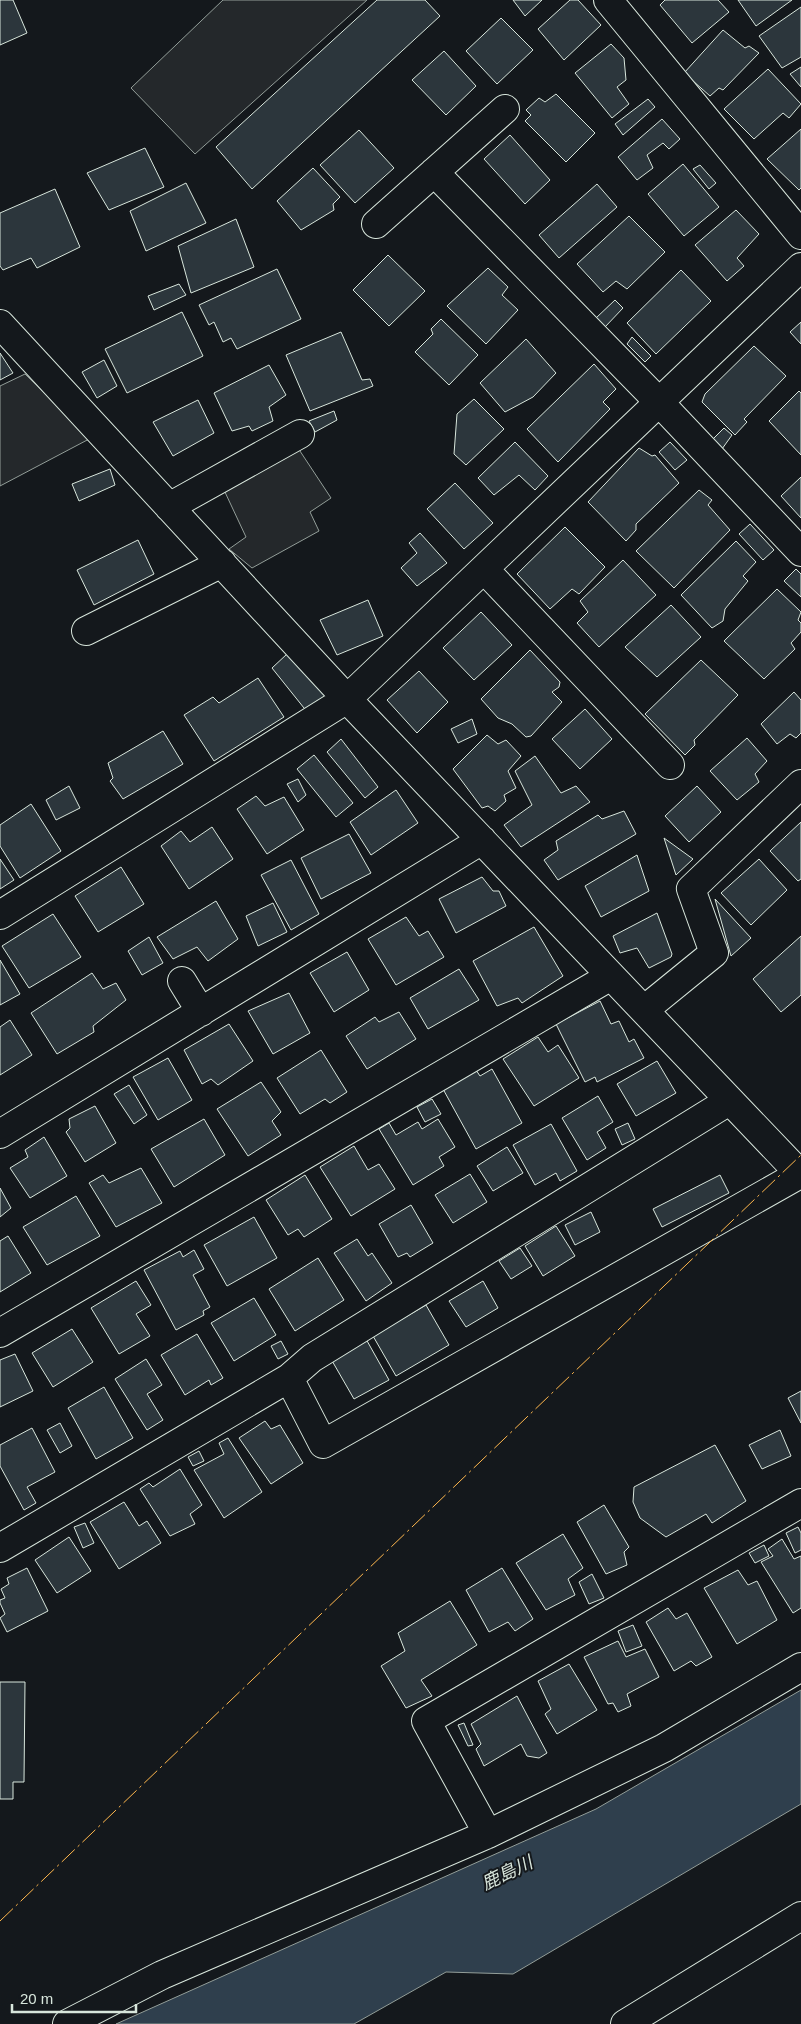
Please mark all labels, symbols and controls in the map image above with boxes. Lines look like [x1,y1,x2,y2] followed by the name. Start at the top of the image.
[478,1851,537,1894] water label: 鹿島川
[12,1982,136,2014] scale bar
[20,1990,53,2007] text: 20 m

